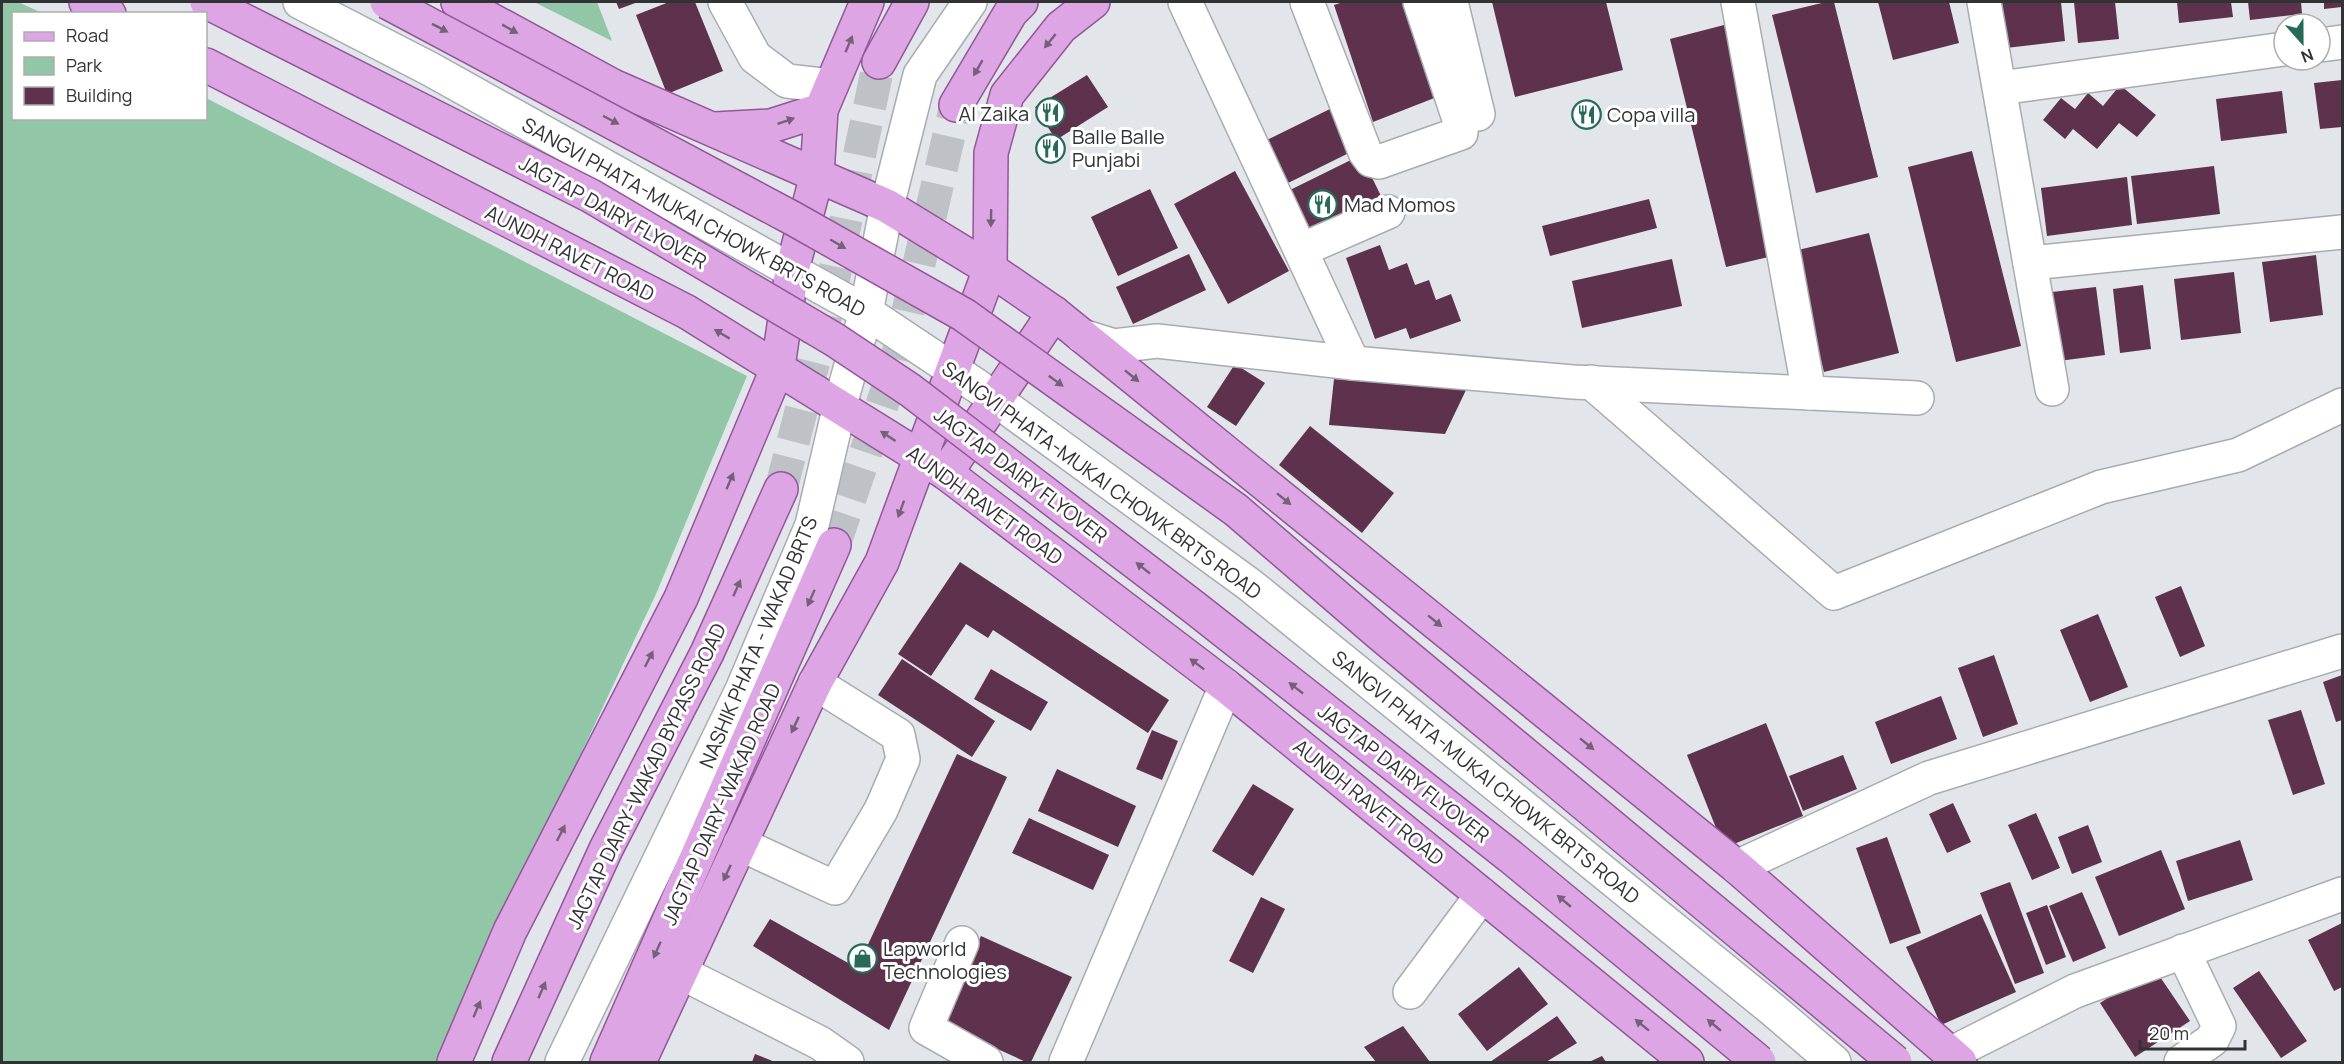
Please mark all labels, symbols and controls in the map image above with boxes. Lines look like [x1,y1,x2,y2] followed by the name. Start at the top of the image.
[12,12,207,120] legend
[2272,12,2332,72] north arrow
[66,23,109,47] text: Road
[431,23,448,33] one-way arrow
[501,24,518,34] one-way arrow
[1045,33,1057,48] one-way arrow
[845,35,854,53] one-way arrow
[2298,44,2317,68] text: N
[66,53,103,77] text: Park
[973,60,984,76] one-way arrow
[66,83,132,107] text: Building
[1034,97,1066,129] restaurant icon: Al Zaika
[1570,98,1602,130] restaurant icon: Copa villa
[959,100,1029,127] place label: Al Zaika
[1607,101,1695,128] place label: Copa villa
[517,111,871,323] street label: SANGVI PHATA-MUKAI CHOWK BRTS ROAD
[603,115,620,125] one-way arrow
[778,116,796,125] one-way arrow
[1072,123,1165,173] place label: Balle Balle Punjabi
[1035,132,1067,164] restaurant icon: Balle Balle Punjabi
[514,149,712,275] street label: JAGTAP DAIRY FLYOVER
[1307,188,1339,220] restaurant icon: Mad Momos
[1344,191,1456,218] place label: Mad Momos
[481,199,659,307] street label: AUNDH RAVET ROAD
[986,209,996,228] one-way arrow
[830,239,847,249] one-way arrow
[714,328,730,339] one-way arrow
[937,355,1267,605] street label: SANGVI PHATA-MUKAI CHOWK BRTS ROAD
[1124,370,1140,383] one-way arrow
[1048,375,1064,387] one-way arrow
[929,401,1113,549] street label: JAGTAP DAIRY FLYOVER
[880,431,896,442] one-way arrow
[902,439,1068,571] street label: AUNDH RAVET ROAD
[725,472,735,490] one-way arrow
[1276,492,1291,504] one-way arrow
[895,500,905,518] one-way arrow
[693,512,823,772] street label: NASHIK PHATA - WAKAD BRTS
[1135,561,1151,574] one-way arrow
[732,579,741,596] one-way arrow
[806,590,815,607] one-way arrow
[1427,615,1443,628] one-way arrow
[560,619,732,933] street label: JAGTAP DAIRY-WAKAD BYPASS ROAD
[1326,644,1646,910] street label: SANGVI PHATA-MUKAI CHOWK BRTS ROAD
[644,650,654,668] one-way arrow
[1190,658,1205,670] one-way arrow
[655,679,787,929] street label: JAGTAP DAIRY-WAKAD ROAD
[1289,682,1304,694] one-way arrow
[1313,697,1495,849] street label: JAGTAP DAIRY FLYOVER
[791,716,800,733] one-way arrow
[1288,733,1450,871] street label: AUNDH RAVET ROAD
[1579,738,1595,751] one-way arrow
[556,824,565,841] one-way arrow
[722,864,731,881] one-way arrow
[1557,895,1572,908] one-way arrow
[883,935,1007,985] place label: Lapworld Technologies
[652,942,662,960] one-way arrow
[846,943,878,975] shop icon: Lapworld Technologies
[537,981,547,999] one-way arrow
[472,999,482,1017] one-way arrow
[2140,1013,2245,1051] scale bar
[1706,1019,1722,1032] one-way arrow
[1634,1020,1649,1032] one-way arrow
[2149,1021,2189,1045] text: 20 m

